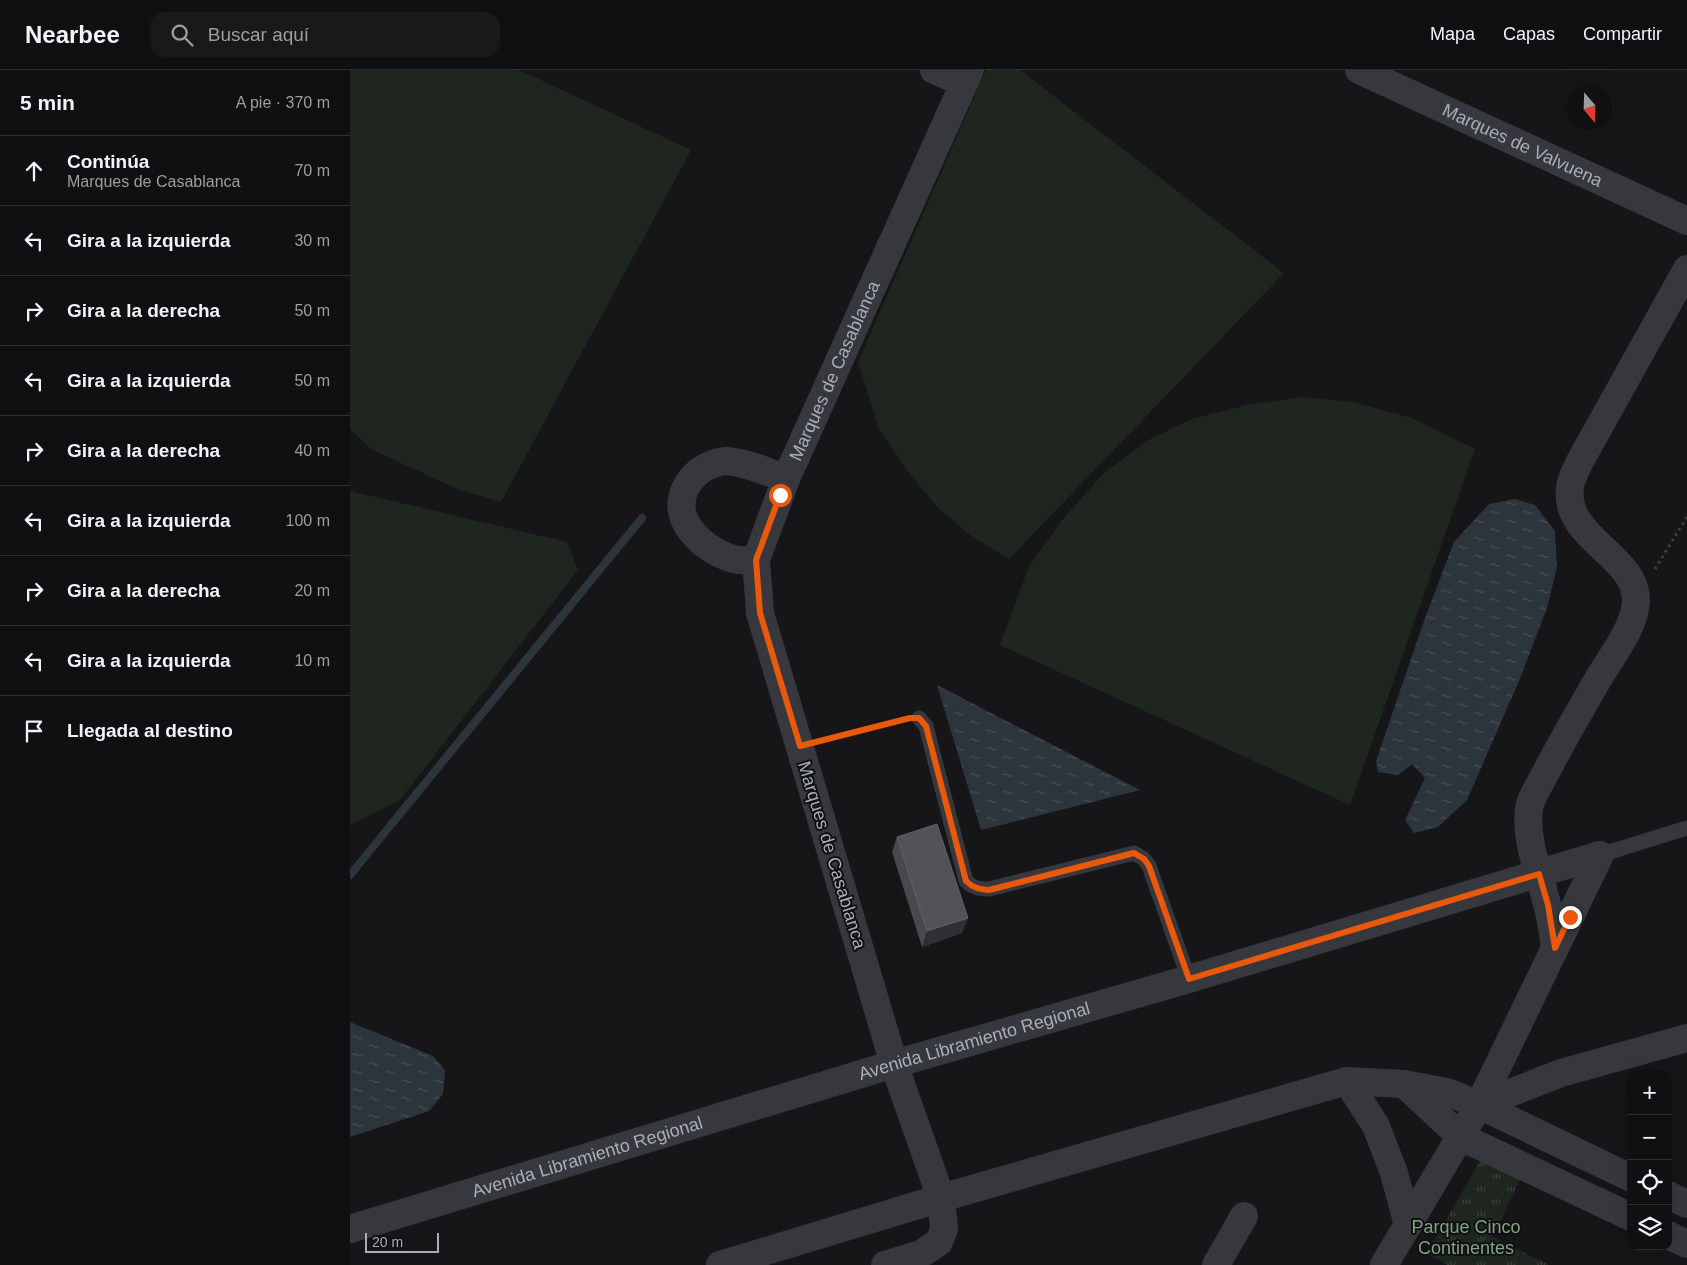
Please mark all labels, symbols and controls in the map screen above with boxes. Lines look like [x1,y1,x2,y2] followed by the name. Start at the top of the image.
[150,12,500,57] search box
[25,21,120,48] text: Nearbee
[168,21,196,49] icon: search
[208,24,309,45] text: Buscar aquí
[1430,24,1475,44] text: Mapa
[1503,24,1555,44] text: Capas
[1583,24,1662,44] text: Compartir
[1567,85,1612,130] north arrow
[20,91,75,114] text: 5 min
[236,94,330,111] text: A pie · 370 m
[1439,100,1607,191] street label: Marques de Valvuena
[67,151,149,172] text: Continúa
[20,157,48,185] icon: ahead
[294,162,330,179] text: 70 m
[67,173,240,190] text: Marques de Casablanca
[20,227,48,255] icon: left
[67,230,231,251] text: Gira a la izquierda
[294,232,330,249] text: 30 m
[786,277,884,464] street label: Marques de Casablanca
[20,297,48,325] icon: right
[67,300,220,321] text: Gira a la derecha
[294,302,330,319] text: 50 m
[20,367,48,395] icon: left
[67,370,231,391] text: Gira a la izquierda
[294,372,330,389] text: 50 m
[20,437,48,465] icon: right
[67,440,220,461] text: Gira a la derecha
[294,442,330,459] text: 40 m
[769,484,792,507] route start
[20,507,48,535] icon: left
[67,510,231,531] text: Gira a la izquierda
[286,512,330,529] text: 100 m
[20,577,48,605] icon: right
[67,580,220,601] text: Gira a la derecha
[294,582,330,599] text: 20 m
[20,647,48,675] icon: left
[67,650,231,671] text: Gira a la izquierda
[294,652,330,669] text: 10 m
[20,717,48,745] icon: arrive
[67,720,233,741] text: Llegada al destino
[794,759,870,952] street label: Marques de Casablanca
[1559,906,1582,929] route end
[856,998,1092,1084] street label: Avenida Libramiento Regional
[1627,1070,1672,1250] map controls
[1627,1070,1672,1115] button: +
[470,1113,705,1201] street label: Avenida Libramiento Regional
[1627,1115,1672,1160] button: −
[1627,1160,1672,1205] button: locate
[1627,1205,1672,1250] button: layers
[1411,1217,1521,1258] park label: Parque Cinco Continentes
[365,1230,439,1253] scale bar
[372,1234,403,1250] text: 20 m

